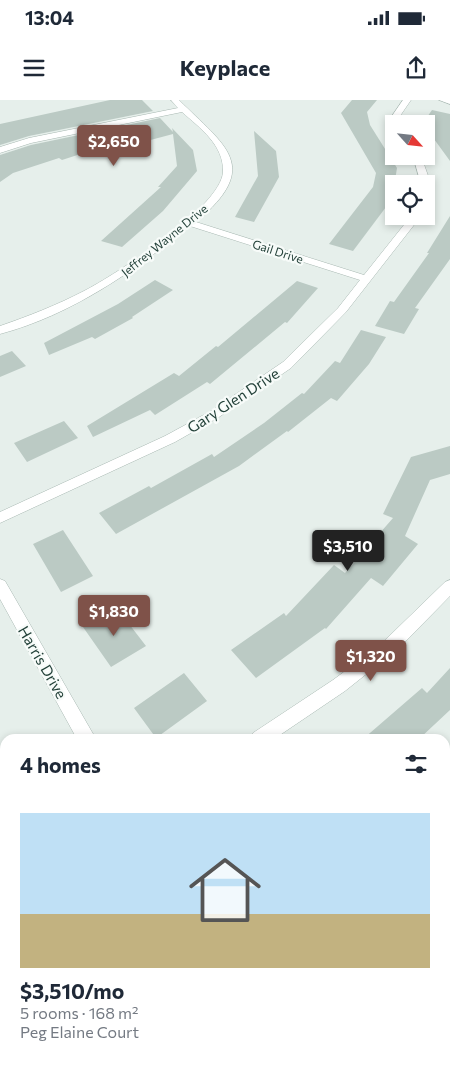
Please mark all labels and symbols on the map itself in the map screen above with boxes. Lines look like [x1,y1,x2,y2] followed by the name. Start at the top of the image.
[385,115,435,165] north arrow
[73,124,155,167] pin: $2,650
[118,201,210,280] street label: Jeffrey Wayne Drive
[251,236,305,266] street label: Gail Drive
[184,364,282,436] street label: Gary Glen Drive
[307,530,389,572] pin: $3,510
[73,594,155,637] pin: $1,830
[15,622,71,702] street label: Harris Drive
[330,640,412,682] pin: $1,320

